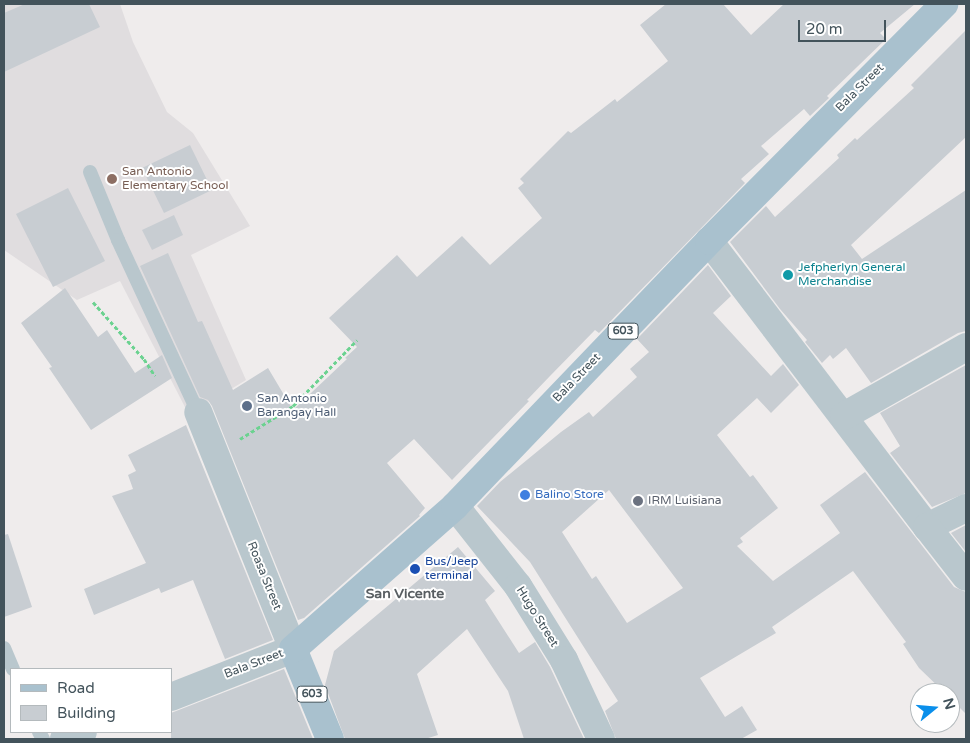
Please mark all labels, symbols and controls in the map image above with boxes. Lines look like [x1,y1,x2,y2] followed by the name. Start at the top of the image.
[800,10,888,42] scale bar
[806,20,843,38] text: 20 m
[833,61,887,115] street label: Bala Street
[122,165,229,193] place label: San Antonio Elementary School
[106,173,118,185] marker: San Antonio Elementary School
[798,261,905,289] place label: Jefpherlyn General Merchandise
[782,269,794,281] marker: Jefpherlyn General Merchandise
[607,322,639,340] road number: 603
[550,351,604,405] street label: Bala Street
[257,392,336,420] place label: San Antonio Barangay Hall
[241,400,253,412] marker: San Antonio Barangay Hall
[535,488,604,502] place label: Balino Store
[519,489,531,501] marker: Balino Store
[648,494,721,508] place label: IRM Luisiana
[632,495,644,507] marker: IRM Luisiana
[244,540,284,612] street label: Roasa Street
[425,555,478,583] place label: Bus/Jeep terminal
[409,563,421,575] marker: Bus/Jeep terminal
[513,584,561,650] street label: Hugo Street
[366,586,444,602] district label: San Vicente
[222,646,286,682] street label: Bala Street
[10,668,172,733] legend
[57,679,95,697] text: Road
[910,683,960,733] north arrow
[296,686,328,702] road number: 603
[939,696,959,712] text: N
[57,704,116,722] text: Building

